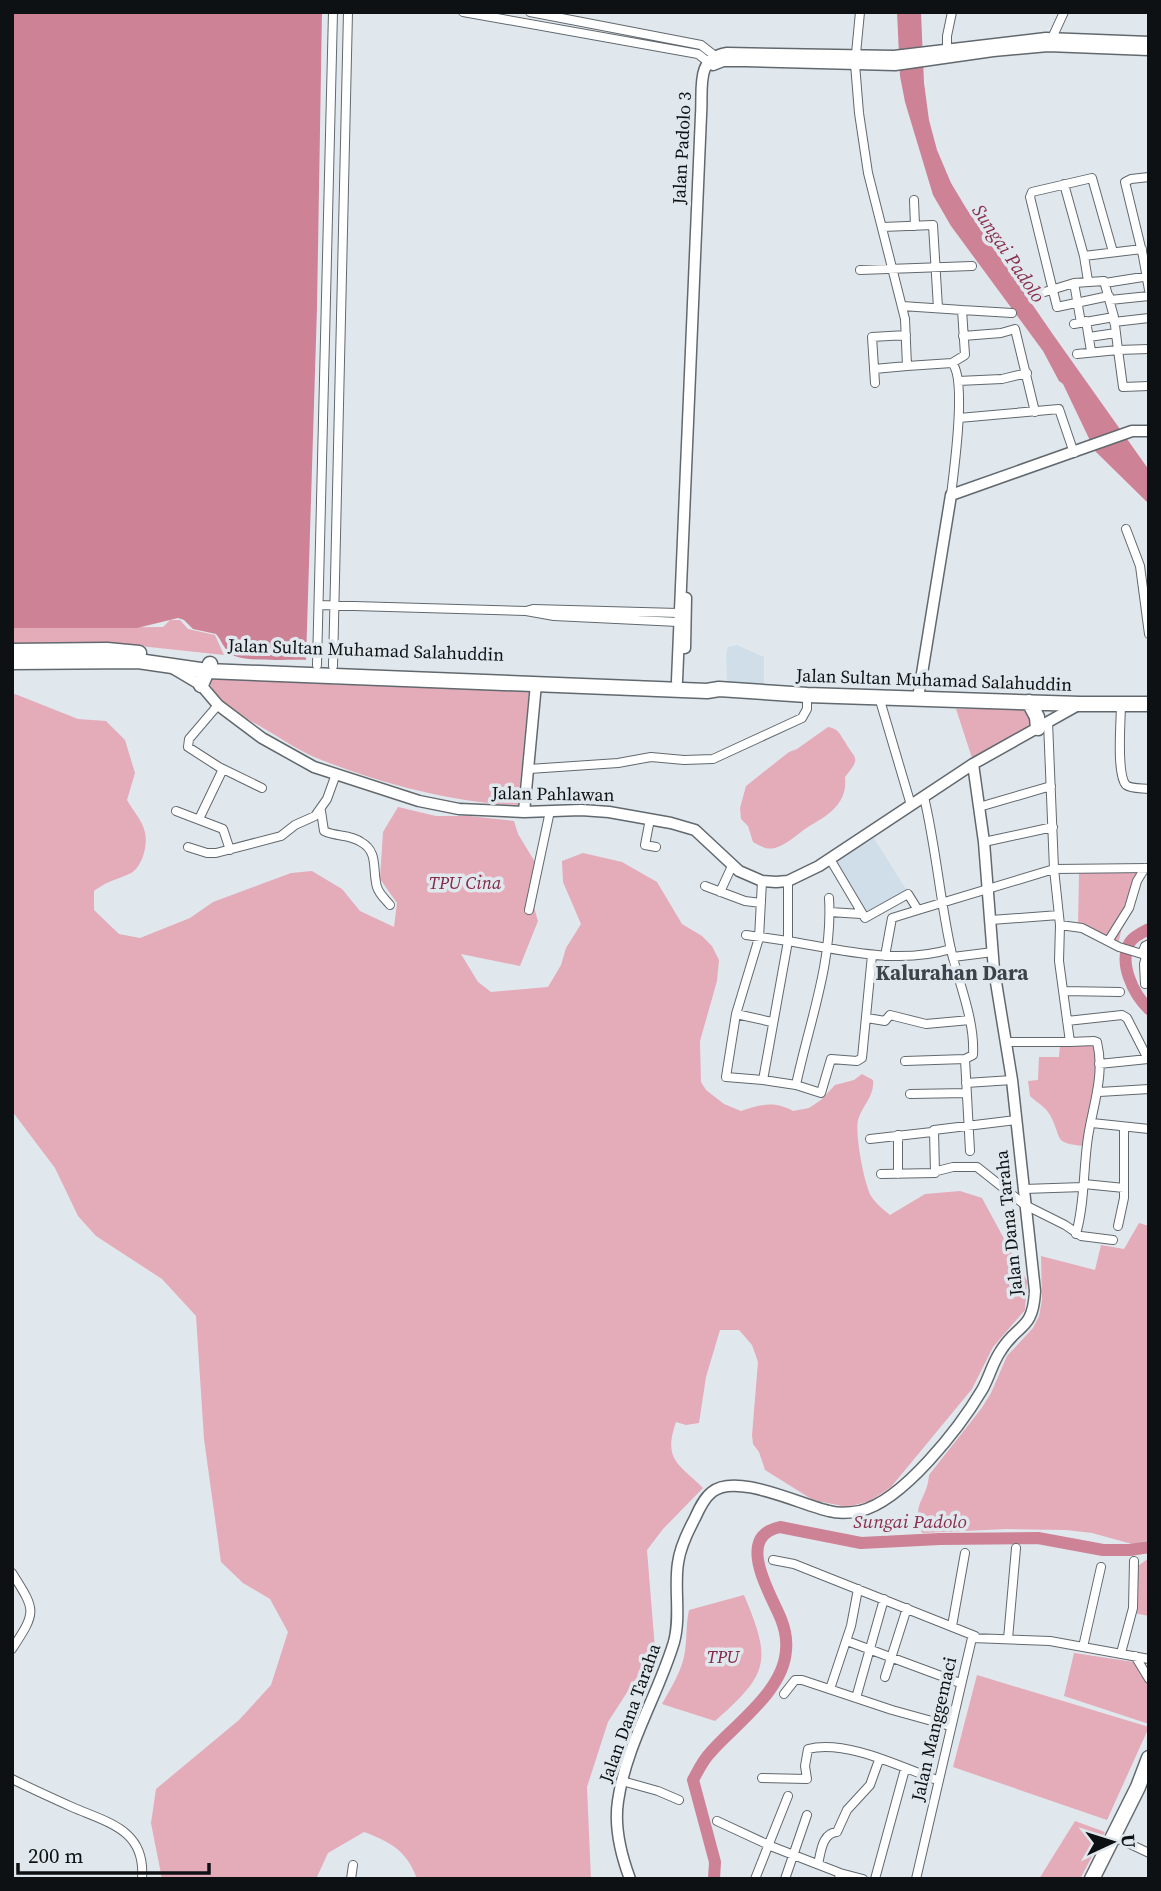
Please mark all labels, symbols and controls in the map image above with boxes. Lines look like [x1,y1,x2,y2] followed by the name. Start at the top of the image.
[666,91,697,206] street label: Jalan Padolo 3
[967,199,1051,307] water label: Sungai Padolo
[227,632,505,667] street label: Jalan Sultan Muhamad Salahuddin
[795,662,1073,697] street label: Jalan Sultan Muhamad Salahuddin
[490,780,615,807] street label: Jalan Pahlawan
[429,870,502,895] park label: TPU Cina
[876,958,1029,987] district label: Kalurahan Dara
[988,1148,1029,1298] street label: Jalan Dana Taraha
[853,1508,967,1534] water label: Sungai Padolo
[592,1639,667,1787] street label: Jalan Dana Taraha
[707,1644,741,1669] park label: TPU
[905,1654,962,1805] street label: Jalan Manggemaci
[1077,1807,1147,1877] north arrow
[18,1832,208,1876] scale bar
[1116,1833,1142,1849] text: U
[28,1841,83,1870] text: 200 m

